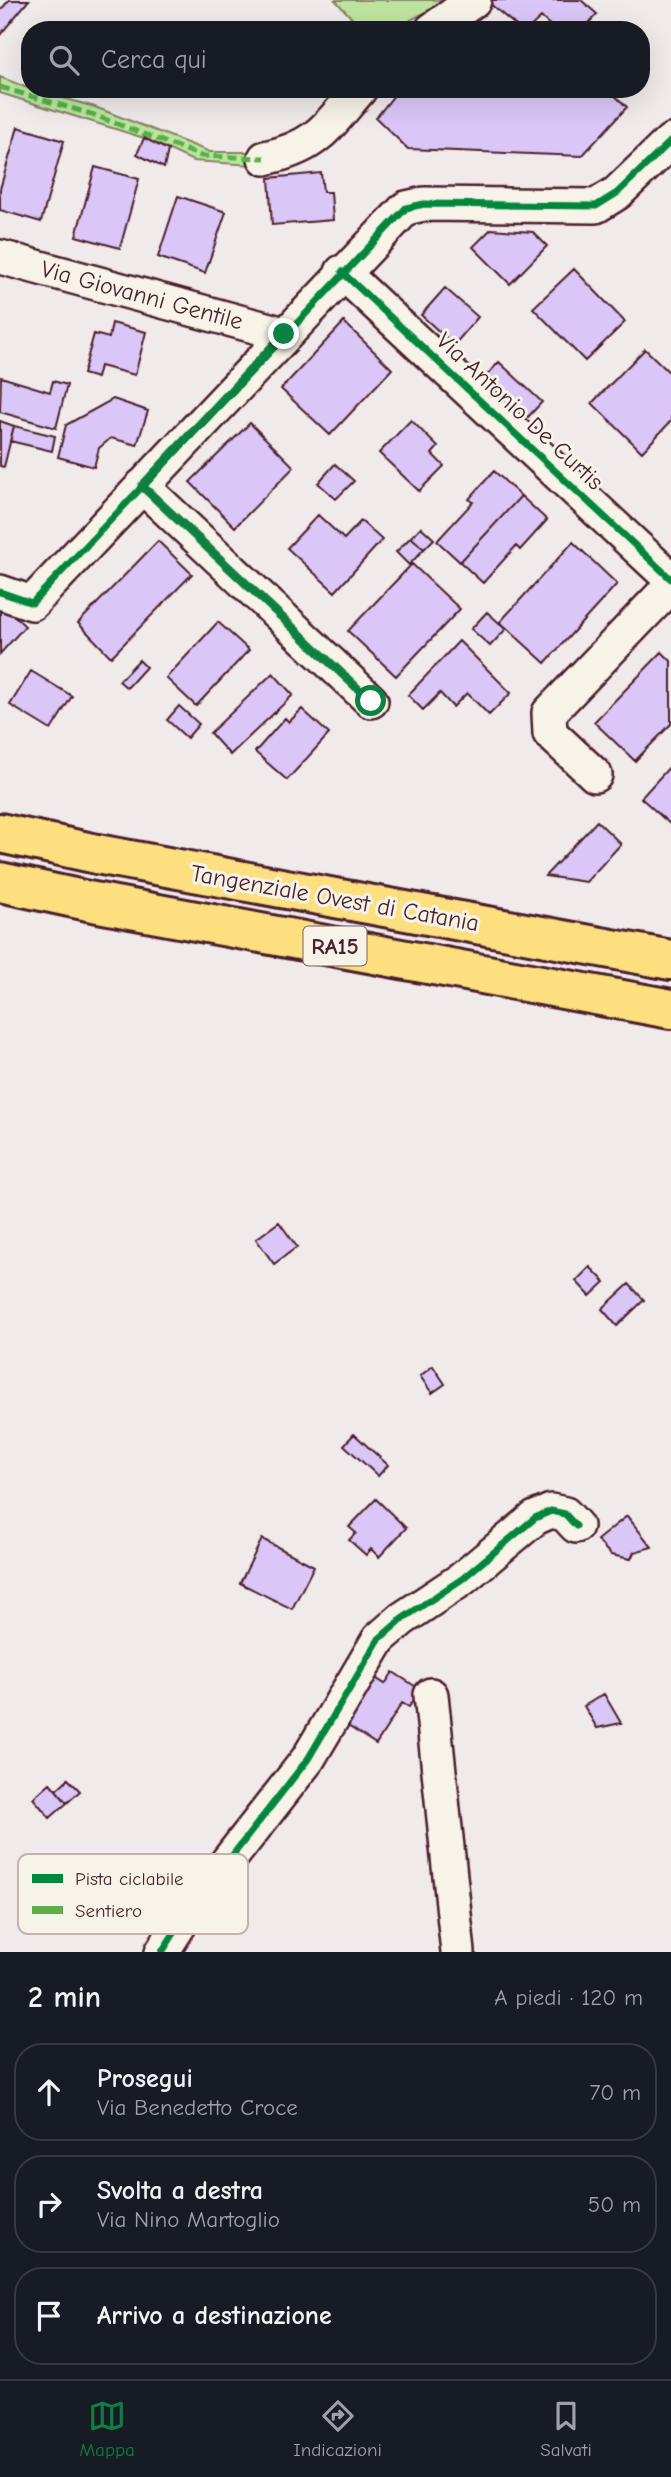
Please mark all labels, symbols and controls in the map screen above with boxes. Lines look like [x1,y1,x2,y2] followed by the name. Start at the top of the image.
[21,21,650,98] search box
[45,41,83,79] icon: search
[101,45,207,75] text: Cerca qui
[38,255,246,335] street label: Via Giovanni Gentile
[268,318,299,349] route end
[431,326,609,496] street label: Via Antonio De Curtis
[355,685,386,716] route start
[189,859,481,937] street label: Tangenziale Ovest di Catania
[304,926,366,965] road number: RA15
[18,1854,248,1934] legend
[75,1868,184,1890] text: Pista ciclabile
[75,1900,142,1922] text: Sentiero
[28,1980,101,2015] text: 2 min
[494,1984,643,2011] text: A piedi · 120 m
[97,2064,193,2094] text: Prosegui
[30,2073,68,2111] icon: ahead
[589,2079,641,2106] text: 70 m
[97,2094,298,2121] text: Via Benedetto Croce
[97,2176,263,2206] text: Svolta a destra
[30,2185,68,2223] icon: right
[588,2191,641,2218] text: 50 m
[97,2206,280,2233] text: Via Nino Martoglio
[30,2297,68,2335] icon: arrive
[97,2301,332,2331] text: Arrivo a destinazione
[79,2397,135,2461] tab: Mappa
[293,2397,382,2461] tab: Indicazioni
[540,2397,592,2461] tab: Salvati

